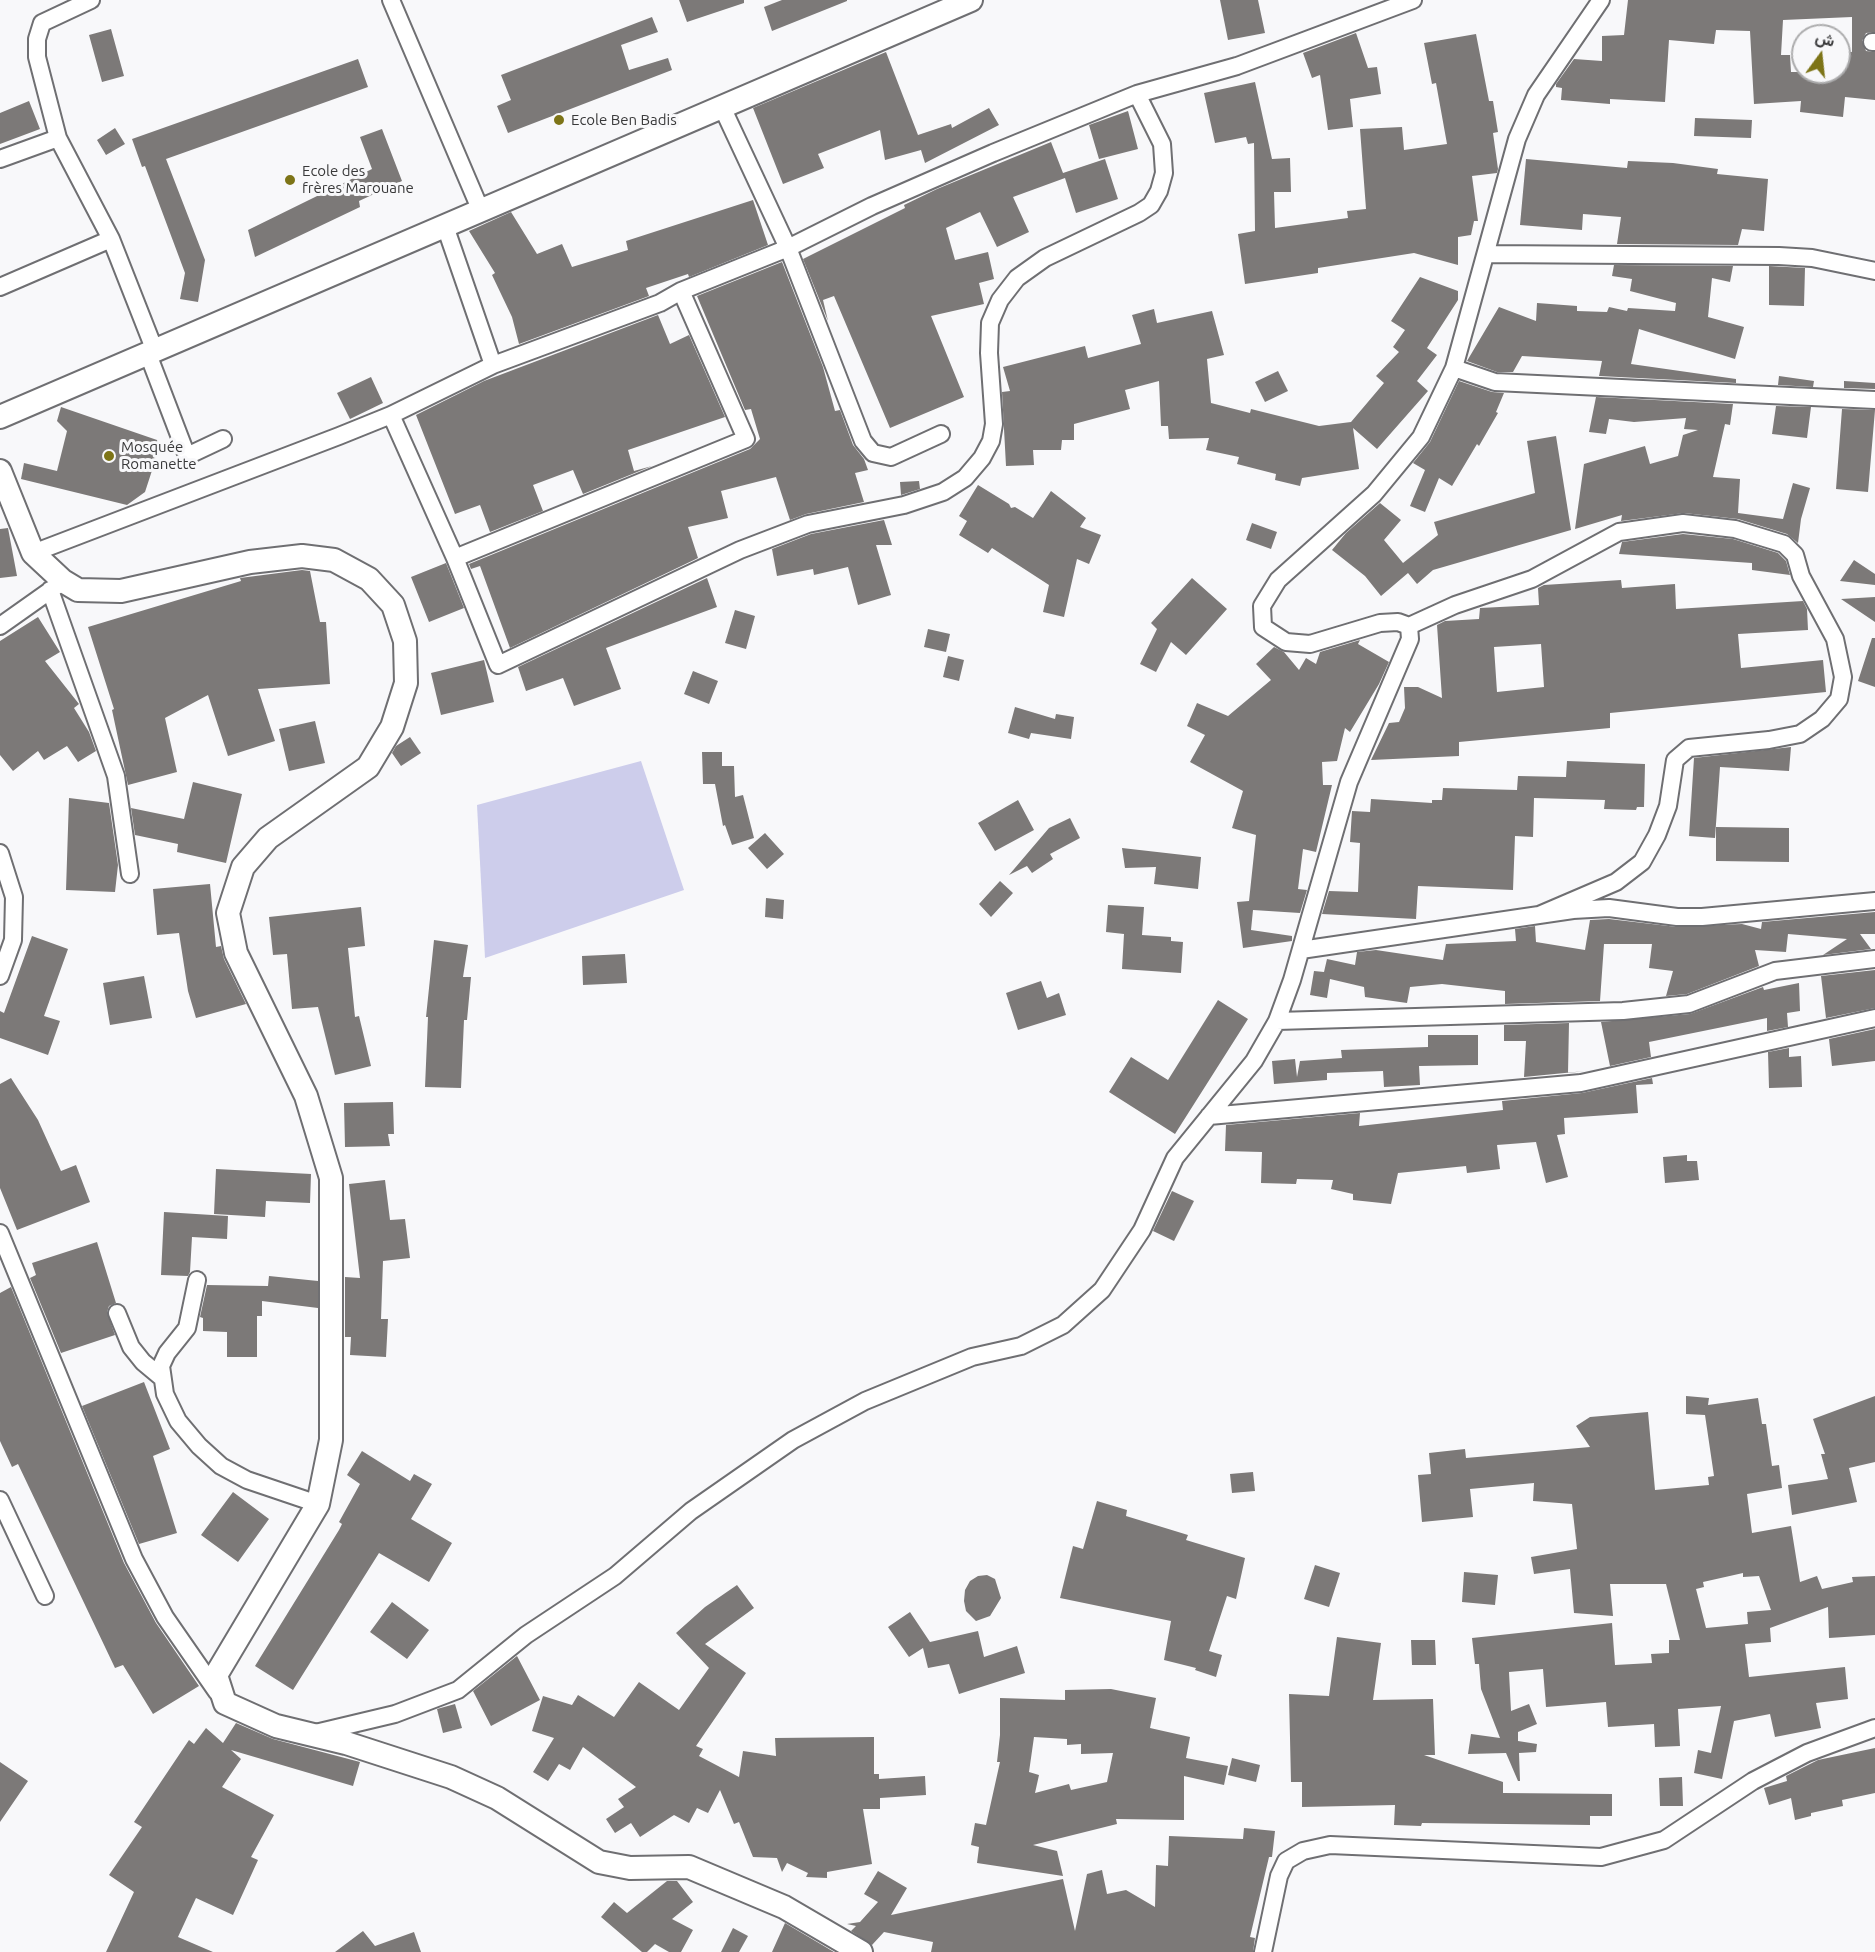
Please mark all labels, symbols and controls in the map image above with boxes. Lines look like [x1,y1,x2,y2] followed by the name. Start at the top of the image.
[1791,24,1851,84] north arrow
[1814,27,1837,50] text: ش
[571,111,677,129] place label: Ecole Ben Badis
[552,113,566,127] marker: Ecole Ben Badis
[302,162,414,197] place label: Ecole des frères Marouane
[283,173,297,187] marker: Ecole des frères Marouane
[121,438,197,473] place label: Mosquée Romanette
[102,449,116,463] marker: Mosquée Romanette

